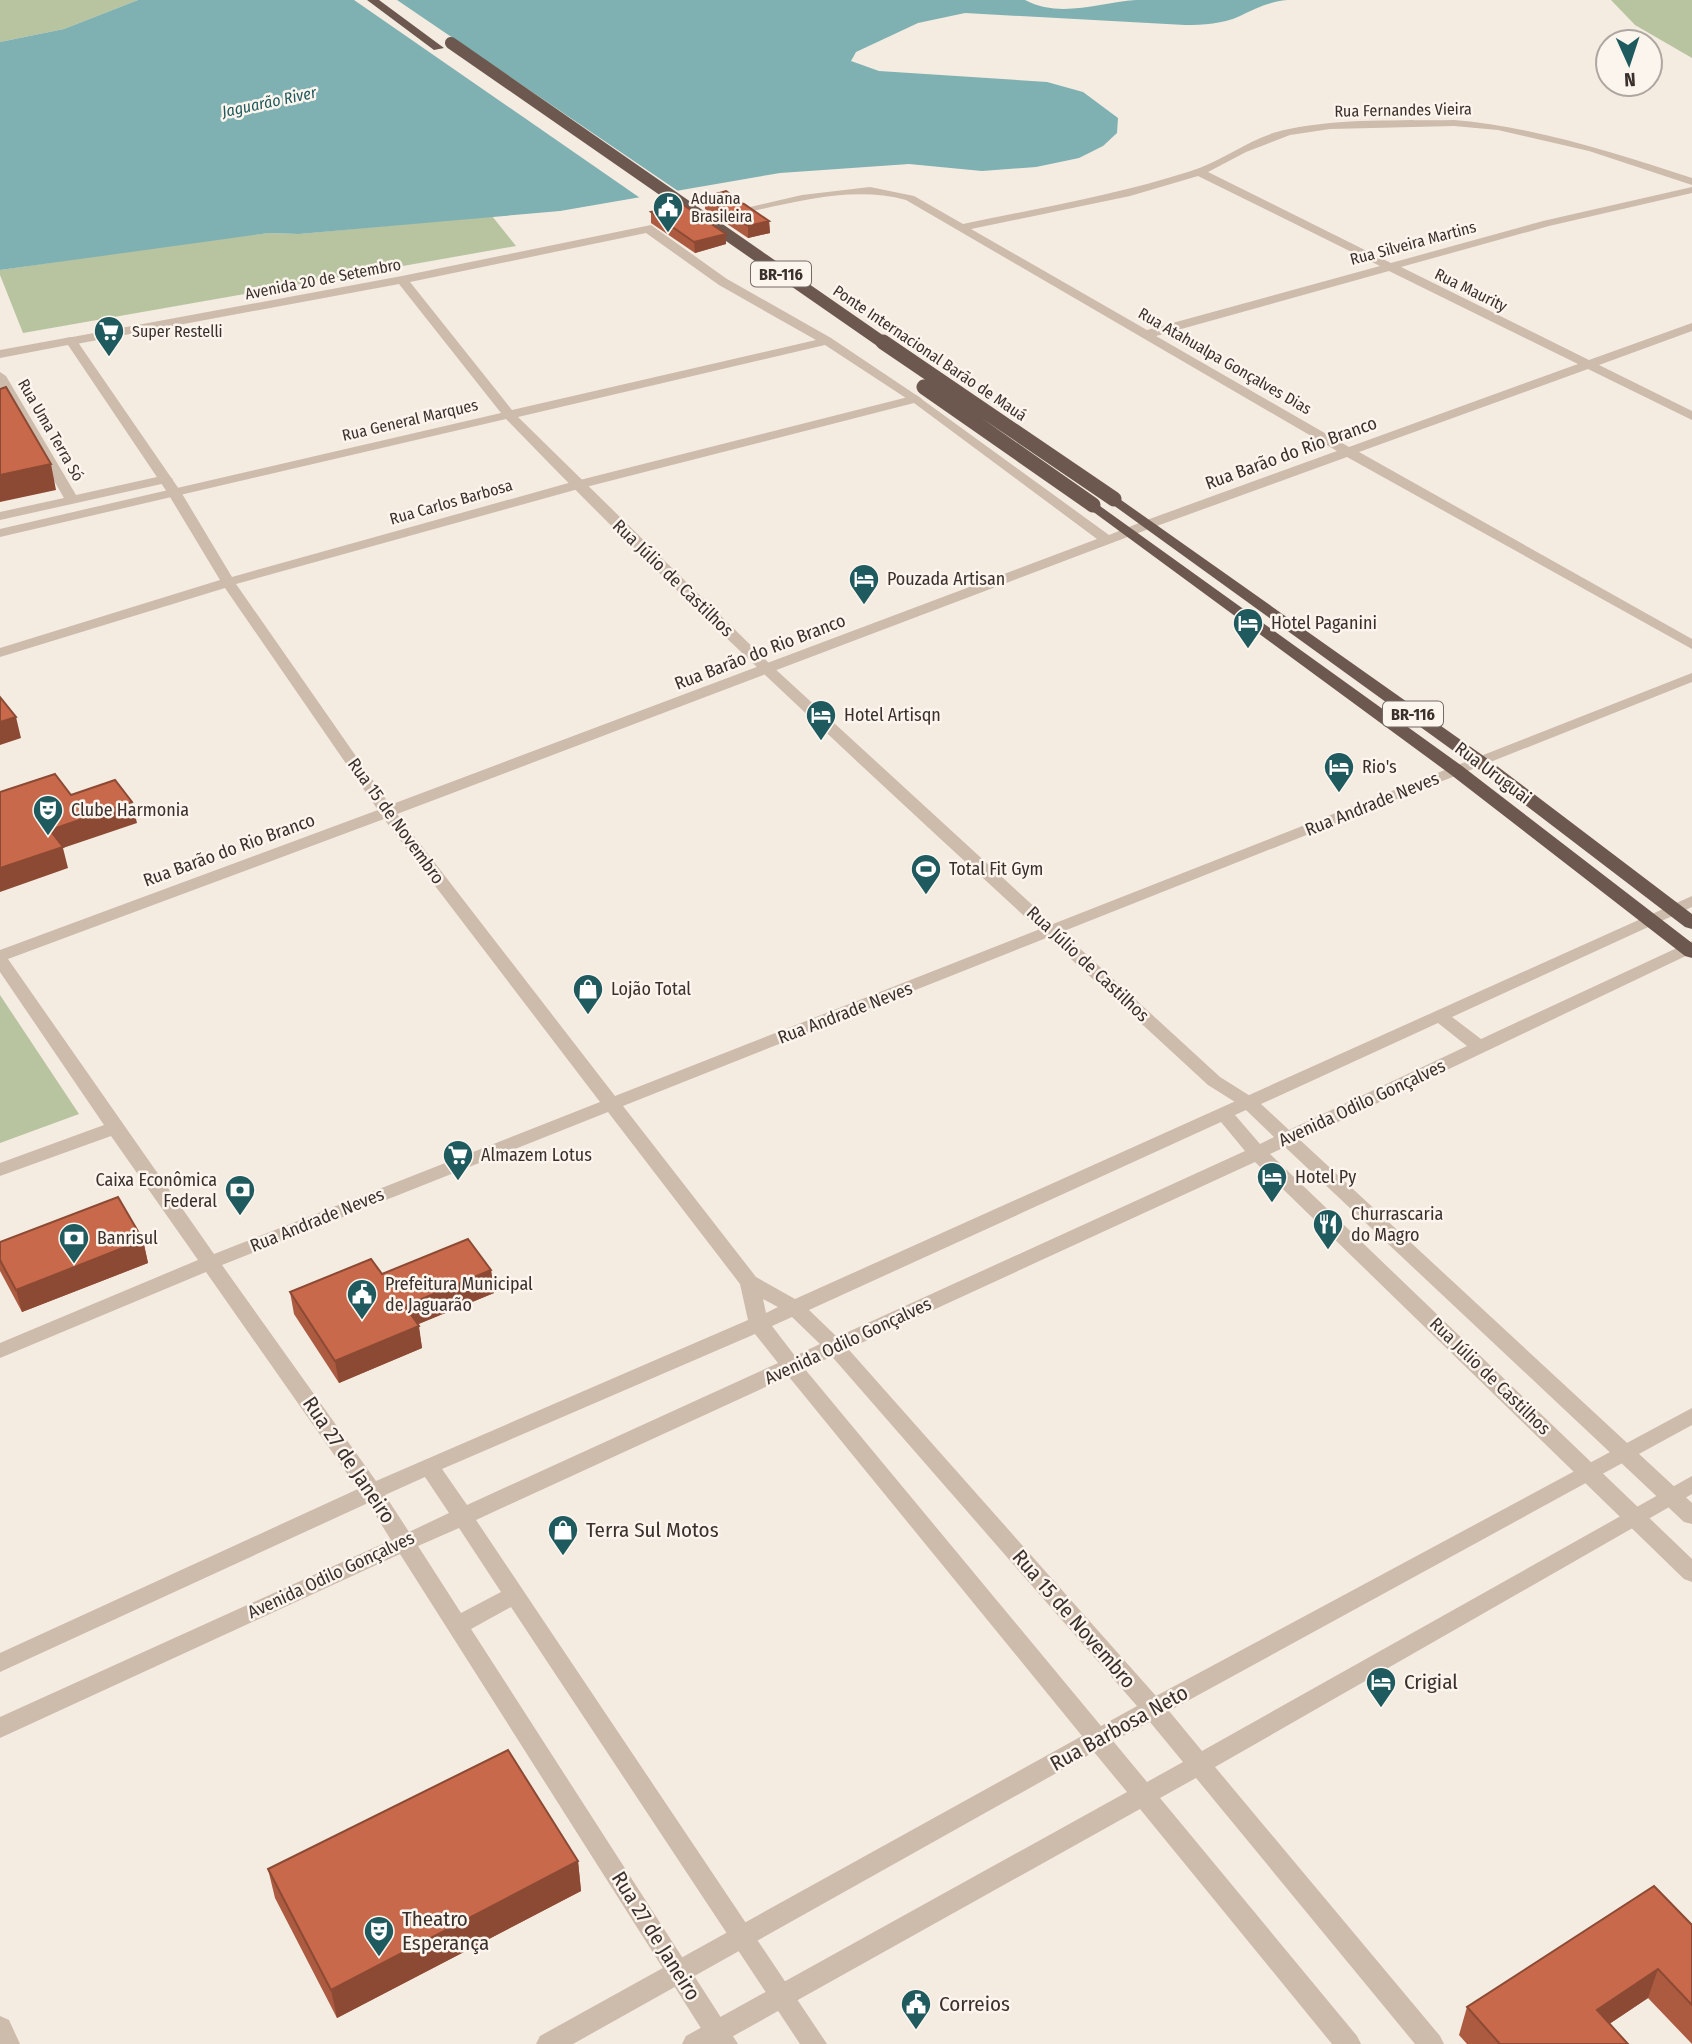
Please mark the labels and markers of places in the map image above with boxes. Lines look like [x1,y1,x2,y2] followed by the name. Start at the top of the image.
[691,189,753,226] place label: Aduana Brasileira
[651,190,685,234] public building icon: Aduana Brasileira
[92,314,126,358] supermarket icon: Super Restelli
[132,322,223,341] place label: Super Restelli
[847,562,881,606] hotel icon: Pouzada Artisan
[887,568,1005,590] place label: Pouzada Artisan
[1231,606,1265,650] hotel icon: Hotel Paganini
[1271,612,1377,634] place label: Hotel Paganini
[804,698,838,742] hotel icon: Hotel Artisqn
[844,704,941,726] place label: Hotel Artisqn
[1322,750,1356,794] hotel icon: Rio's
[1362,756,1397,778] place label: Rio's
[31,793,65,837] theatre icon: Clube Harmonia
[71,799,189,821] place label: Clube Harmonia
[909,852,943,896] sports icon: Total Fit Gym
[949,858,1043,880] place label: Total Fit Gym
[571,972,605,1016] shop icon: Lojão Total
[611,978,691,1000] place label: Lojão Total
[441,1138,475,1182] supermarket icon: Almazem Lotus
[481,1144,592,1166] place label: Almazem Lotus
[1255,1160,1289,1204] hotel icon: Hotel Py
[1295,1166,1356,1188] place label: Hotel Py
[95,1169,217,1212] place label: Caixa Econômica Federal
[223,1173,257,1217] bank icon: Caixa Econômica Federal
[1351,1203,1443,1246] place label: Churrascaria do Magro
[1311,1207,1345,1251] restaurant icon: Churrascaria do Magro
[57,1221,91,1265] bank icon: Banrisul
[97,1227,158,1249] place label: Banrisul
[385,1273,533,1316] place label: Prefeitura Municipal de Jaguarão
[345,1277,379,1321] public building icon: Prefeitura Municipal de Jaguarão
[546,1513,580,1557] shop icon: Terra Sul Motos
[586,1517,719,1543] place label: Terra Sul Motos
[1364,1665,1398,1709] hotel icon: Crigial
[1404,1669,1458,1695] place label: Crigial
[402,1906,489,1956] place label: Theatro Esperança
[362,1914,396,1958] theatre icon: Theatro Esperança
[899,1987,933,2031] public building icon: Correios
[939,1991,1010,2017] place label: Correios

